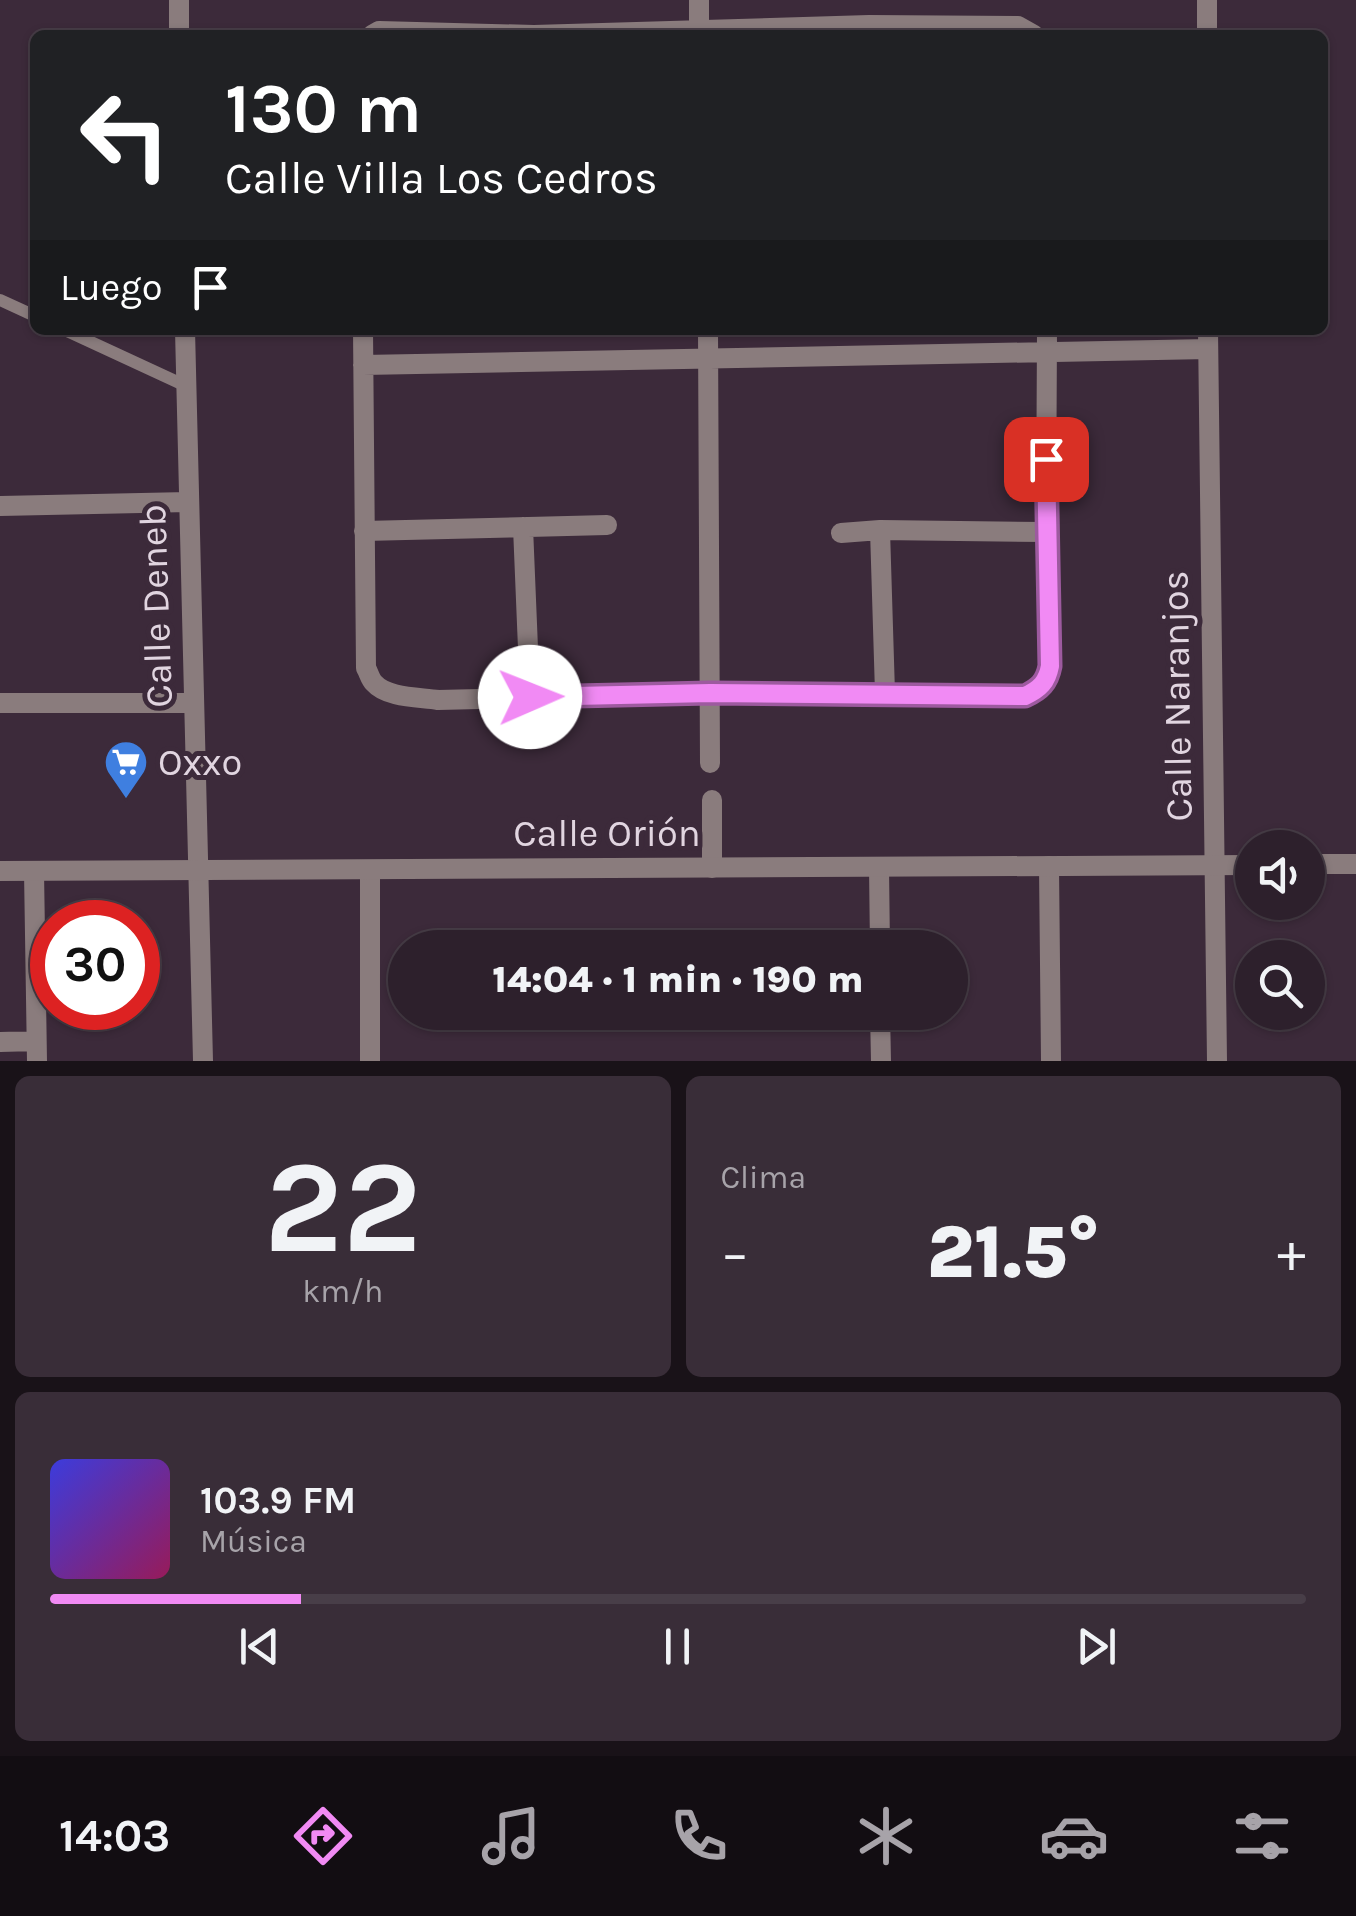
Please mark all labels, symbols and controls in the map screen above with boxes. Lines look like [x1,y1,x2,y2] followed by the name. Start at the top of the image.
[225,68,422,150] text: 130 m
[60,70,190,200] icon: left
[225,152,658,204] text: Calle Villa Los Cedros
[183,260,238,315] icon: arrive
[60,265,163,310] text: Luego
[1004,417,1089,502] pin
[1019,432,1074,487] icon: arrive
[130,503,182,709] street label: Calle Deneb
[1152,570,1202,822] street label: Calle Naranjos
[478,645,582,749] position arrow
[103,739,149,800] supermarket icon: Oxxo
[158,740,242,785] place label: Oxxo
[513,811,701,856] street label: Calle Orión
[1235,830,1325,1030] map controls
[1235,830,1325,920] button: sound
[30,900,160,1030] speed limit sign: 30
[1235,940,1325,1030] button: search
[492,957,864,1002] text: 14:04 · 1 min · 190 m
[264,1132,421,1284] text: 22
[721,1159,806,1196] text: Clima
[927,1208,1100,1296] text: 21.5°
[721,1221,749,1285] text: −
[1277,1221,1306,1285] text: +
[302,1273,383,1310] text: km/h
[200,1478,356,1523] text: 103.9 FM
[200,1523,307,1560] text: Música
[232,1619,287,1674] icon: previous
[650,1619,705,1674] icon: pause
[1069,1619,1124,1674] icon: next
[288,1801,358,1871] icon: directions
[476,1801,546,1871] icon: music
[664,1801,734,1871] icon: phone
[851,1801,921,1871] icon: climate
[1039,1801,1109,1871] icon: car
[1227,1801,1297,1871] icon: filters
[59,1810,170,1862] text: 14:03

